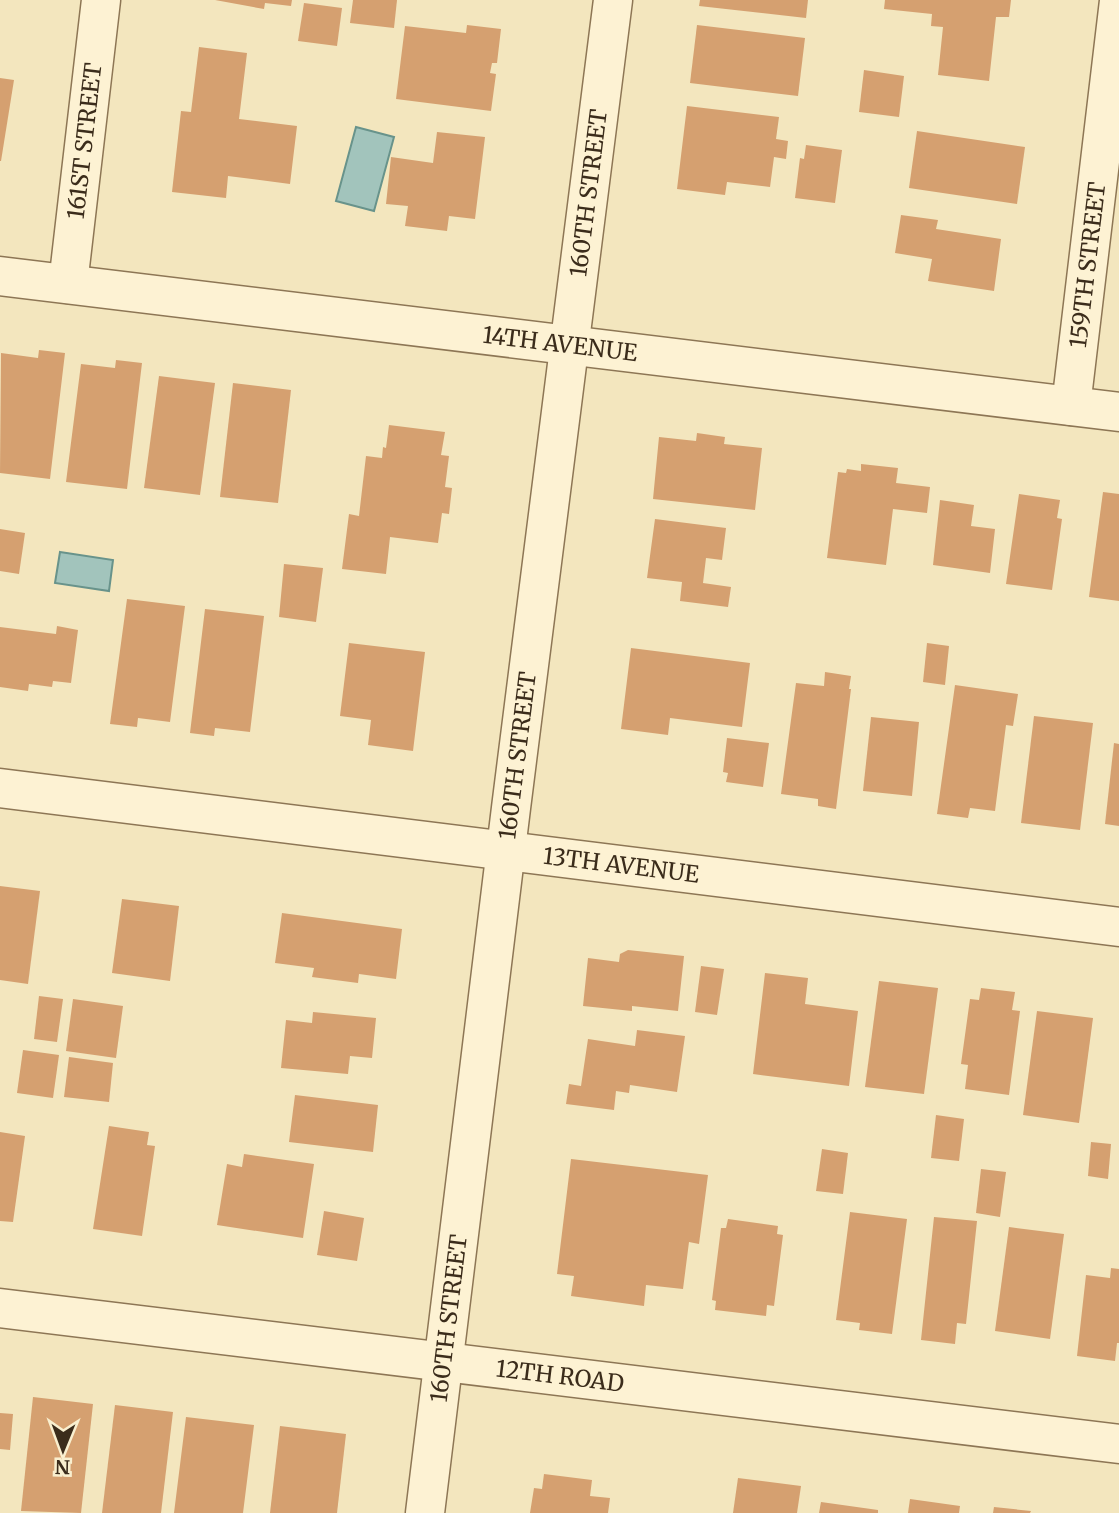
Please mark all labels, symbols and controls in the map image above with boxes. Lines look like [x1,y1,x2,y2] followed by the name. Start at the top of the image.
[61,61,108,221] street label: 161ST STREET
[563,108,613,279] street label: 160TH STREET
[1063,180,1111,350] street label: 159TH STREET
[481,320,639,367] street label: 14TH AVENUE
[492,670,542,841] street label: 160TH STREET
[542,841,701,889] street label: 13TH AVENUE
[424,1233,473,1404] street label: 160TH STREET
[494,1353,626,1398] street label: 12TH ROAD
[28,1415,98,1485] north arrow
[55,1455,70,1479] text: N

